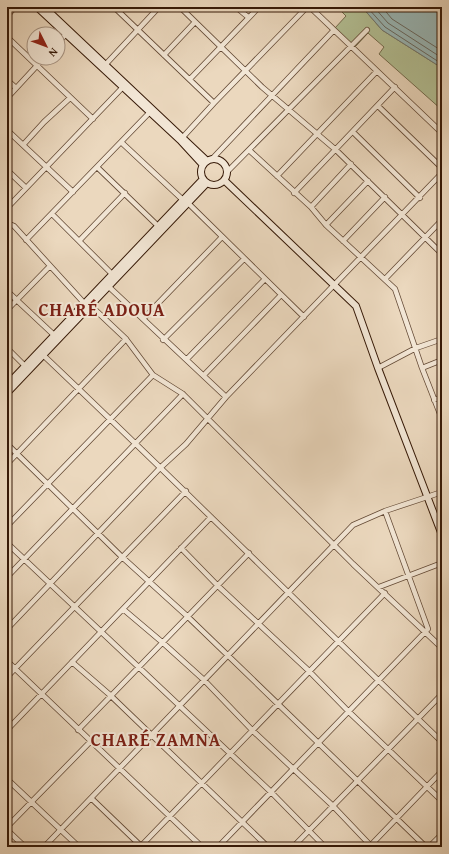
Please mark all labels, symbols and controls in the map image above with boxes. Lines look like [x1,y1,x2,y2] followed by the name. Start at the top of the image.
[26,26,66,66] north arrow
[45,45,62,61] text: N
[38,296,166,323] district label: CHARÉ ADOUA
[91,726,221,753] district label: CHARÉ ZAMNA

